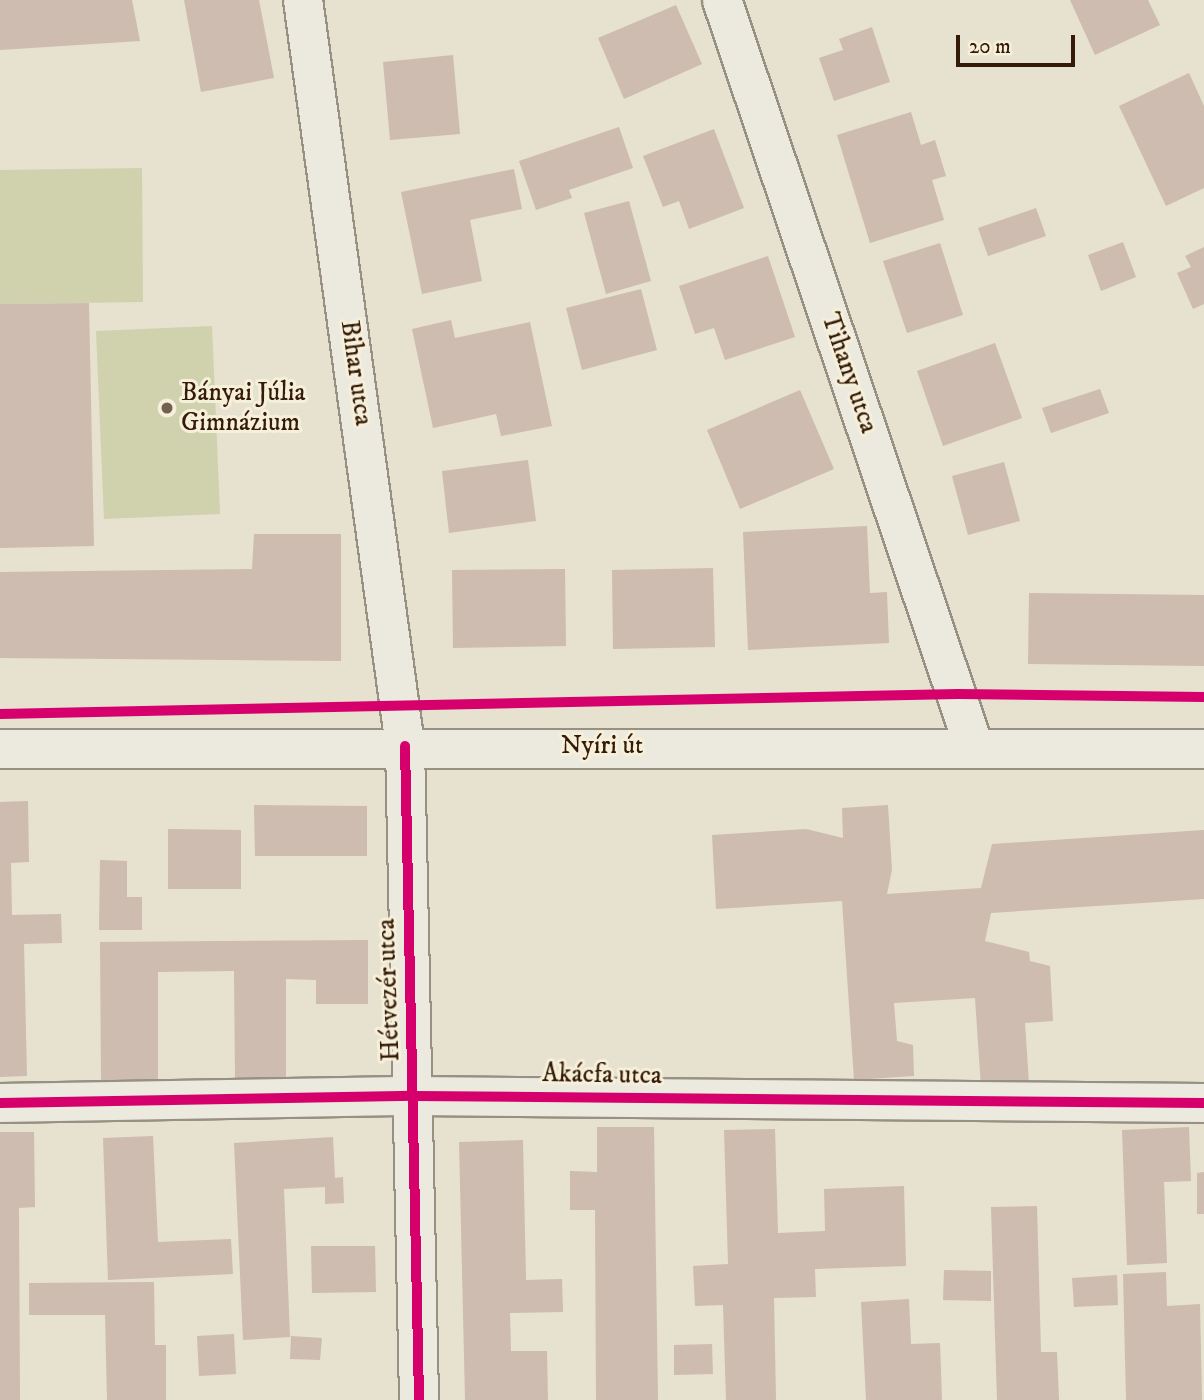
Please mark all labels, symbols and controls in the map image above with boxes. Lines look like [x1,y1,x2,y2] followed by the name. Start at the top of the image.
[959,21,1078,65] scale bar
[969,34,1011,60] text: 20 m
[814,309,884,437] street label: Tihany utca
[333,318,379,428] street label: Bihar utca
[181,377,306,438] place label: Bányai Júlia Gimnázium
[159,400,175,416] marker: Bányai Júlia Gimnázium
[561,730,643,762] street label: Nyíri út
[371,918,407,1062] street label: Hétvezér utca
[542,1058,662,1092] street label: Akácfa utca

